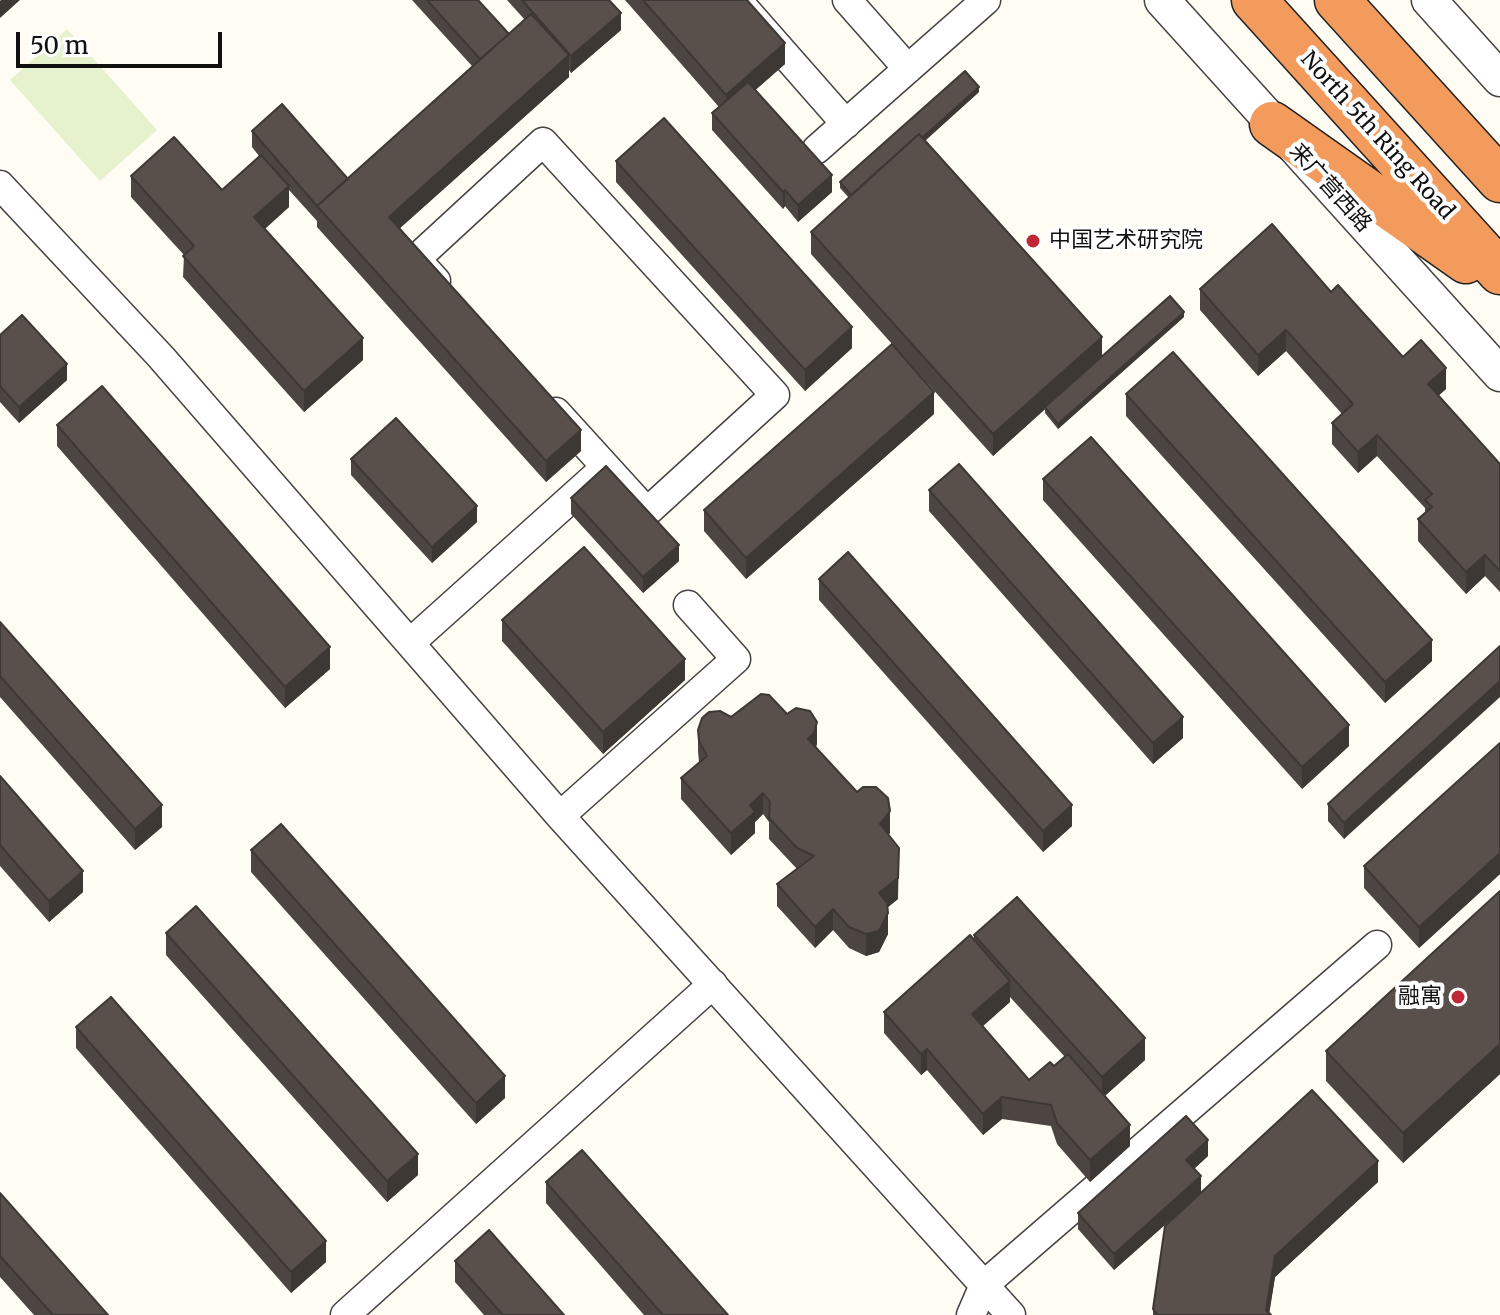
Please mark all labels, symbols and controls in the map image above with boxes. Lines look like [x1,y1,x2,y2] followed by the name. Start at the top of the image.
[20,16,226,66] scale bar
[30,30,89,61] text: 50 m
[1295,47,1459,225] street label: North 5th Ring Road
[1283,138,1377,238] street label: 来广营西路
[1049,228,1203,254] place label: 中国艺术研究院
[1024,232,1042,250] marker: 中国艺术研究院
[1398,984,1442,1010] place label: 融寓
[1449,988,1467,1006] marker: 融寓

